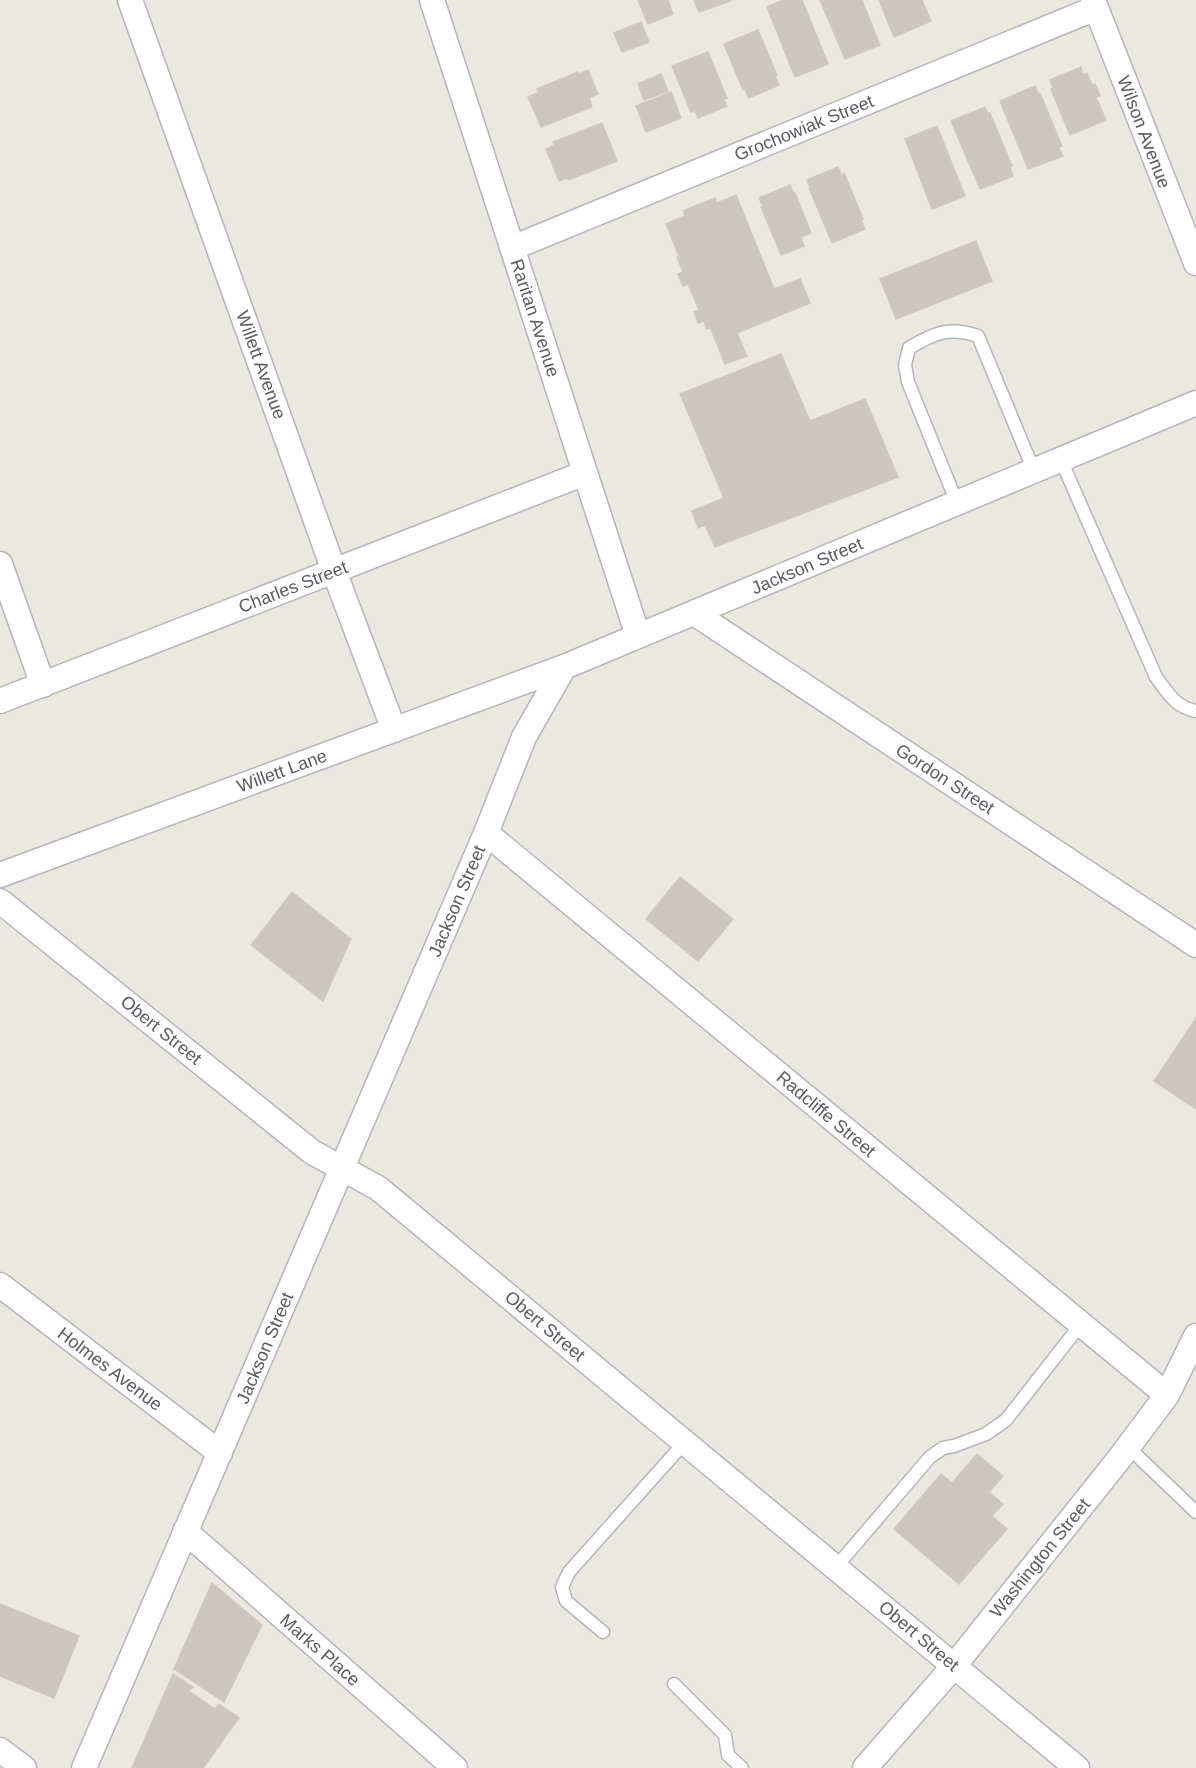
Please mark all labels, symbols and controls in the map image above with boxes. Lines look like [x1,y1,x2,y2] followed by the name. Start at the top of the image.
[1113,73,1175,191] street label: Wilson Avenue
[732,91,876,165] street label: Grochowiak Street
[507,257,563,379] street label: Raritan Avenue
[232,308,290,422] street label: Willett Avenue
[748,534,866,598] street label: Jackson Street
[236,557,350,617] street label: Charles Street
[892,740,998,818] street label: Gordon Street
[234,746,330,796] street label: Willett Lane
[425,842,489,960] street label: Jackson Street
[117,991,205,1069] street label: Obert Street
[773,1067,879,1161] street label: Radcliffe Street
[501,1287,589,1365] street label: Obert Street
[233,1289,297,1407] street label: Jackson Street
[54,1323,166,1415] street label: Holmes Avenue
[986,1494,1094,1622] street label: Washington Street
[875,1597,963,1675] street label: Obert Street
[276,1610,364,1690] street label: Marks Place

